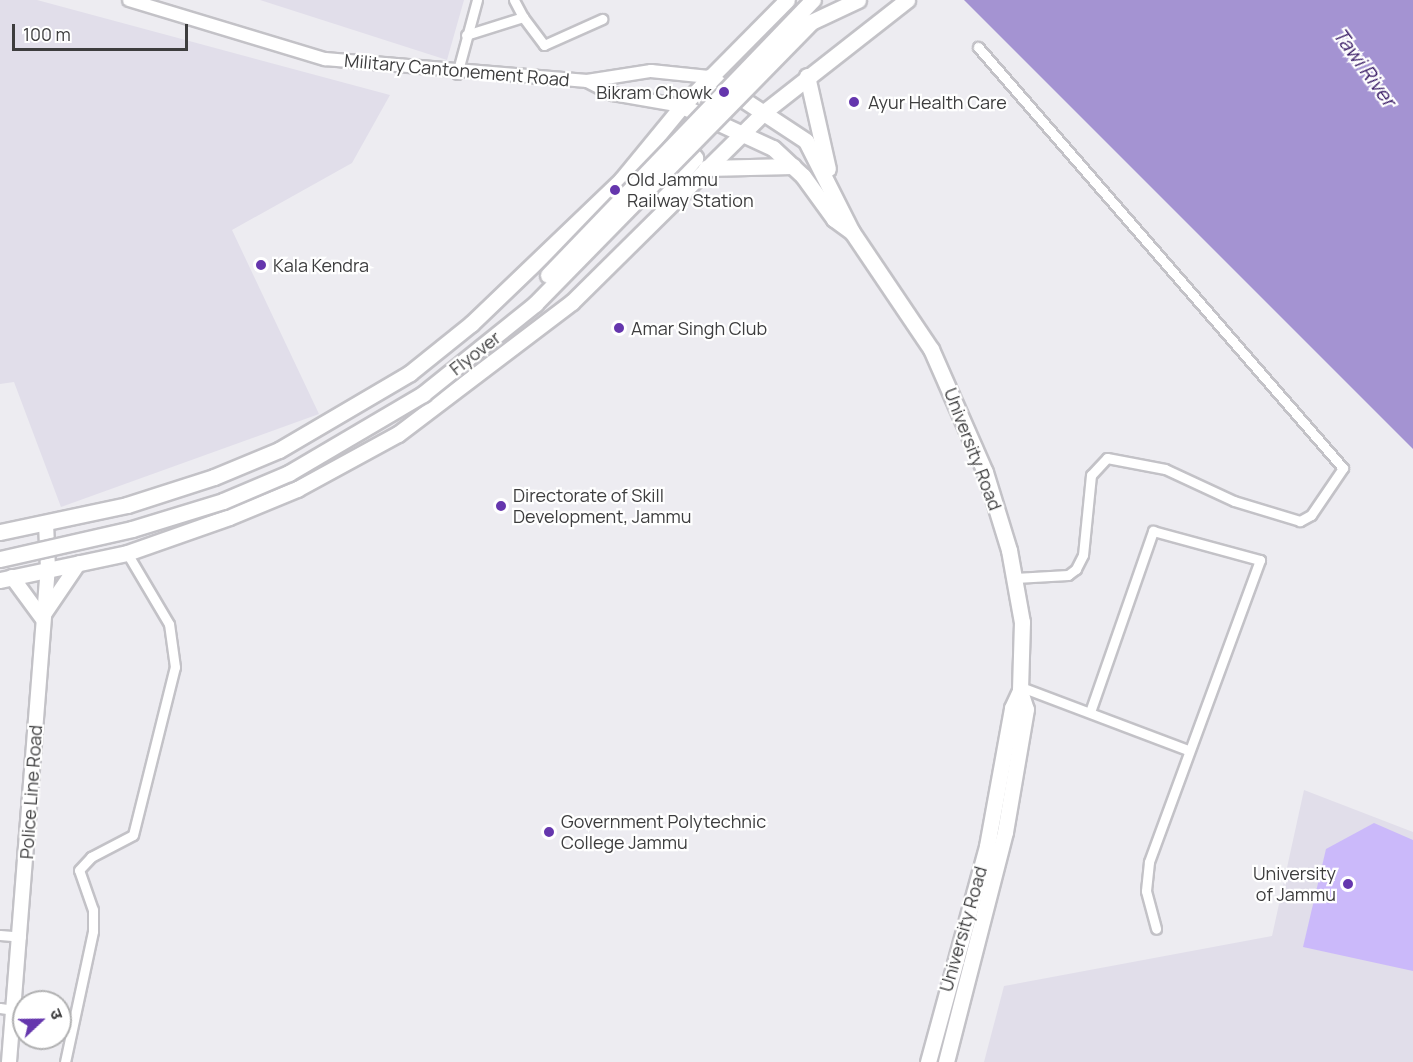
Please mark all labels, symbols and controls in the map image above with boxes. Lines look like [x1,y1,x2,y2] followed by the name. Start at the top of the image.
[15,12,190,50] scale bar
[23,22,71,46] text: 100 m
[1328,23,1402,111] water label: Tawi River
[344,49,570,91] street label: Military Cantonement Road
[596,81,712,103] place label: Bikram Chowk
[717,85,731,99] marker: Bikram Chowk
[868,91,1007,113] place label: Ayur Health Care
[845,93,863,111] marker: Ayur Health Care
[627,169,754,212] place label: Old Jammu Railway Station
[608,183,622,197] marker: Old Jammu Railway Station
[273,254,369,276] place label: Kala Kendra
[254,258,268,272] marker: Kala Kendra
[631,317,767,339] place label: Amar Singh Club
[612,321,626,335] marker: Amar Singh Club
[445,326,505,380] street label: Flyover
[940,385,1006,513] street label: University Road
[513,485,691,528] place label: Directorate of Skill Development, Jammu
[494,499,508,513] marker: Directorate of Skill Development, Jammu
[16,724,46,860] street label: Police Line Road
[561,811,766,854] place label: Government Polytechnic College Jammu
[542,825,556,839] marker: Government Polytechnic College Jammu
[1253,863,1336,906] place label: University of Jammu
[935,864,991,994] street label: University Road
[1341,877,1355,891] marker: University of Jammu
[12,990,72,1050] north arrow
[45,1006,69,1022] text: उ

